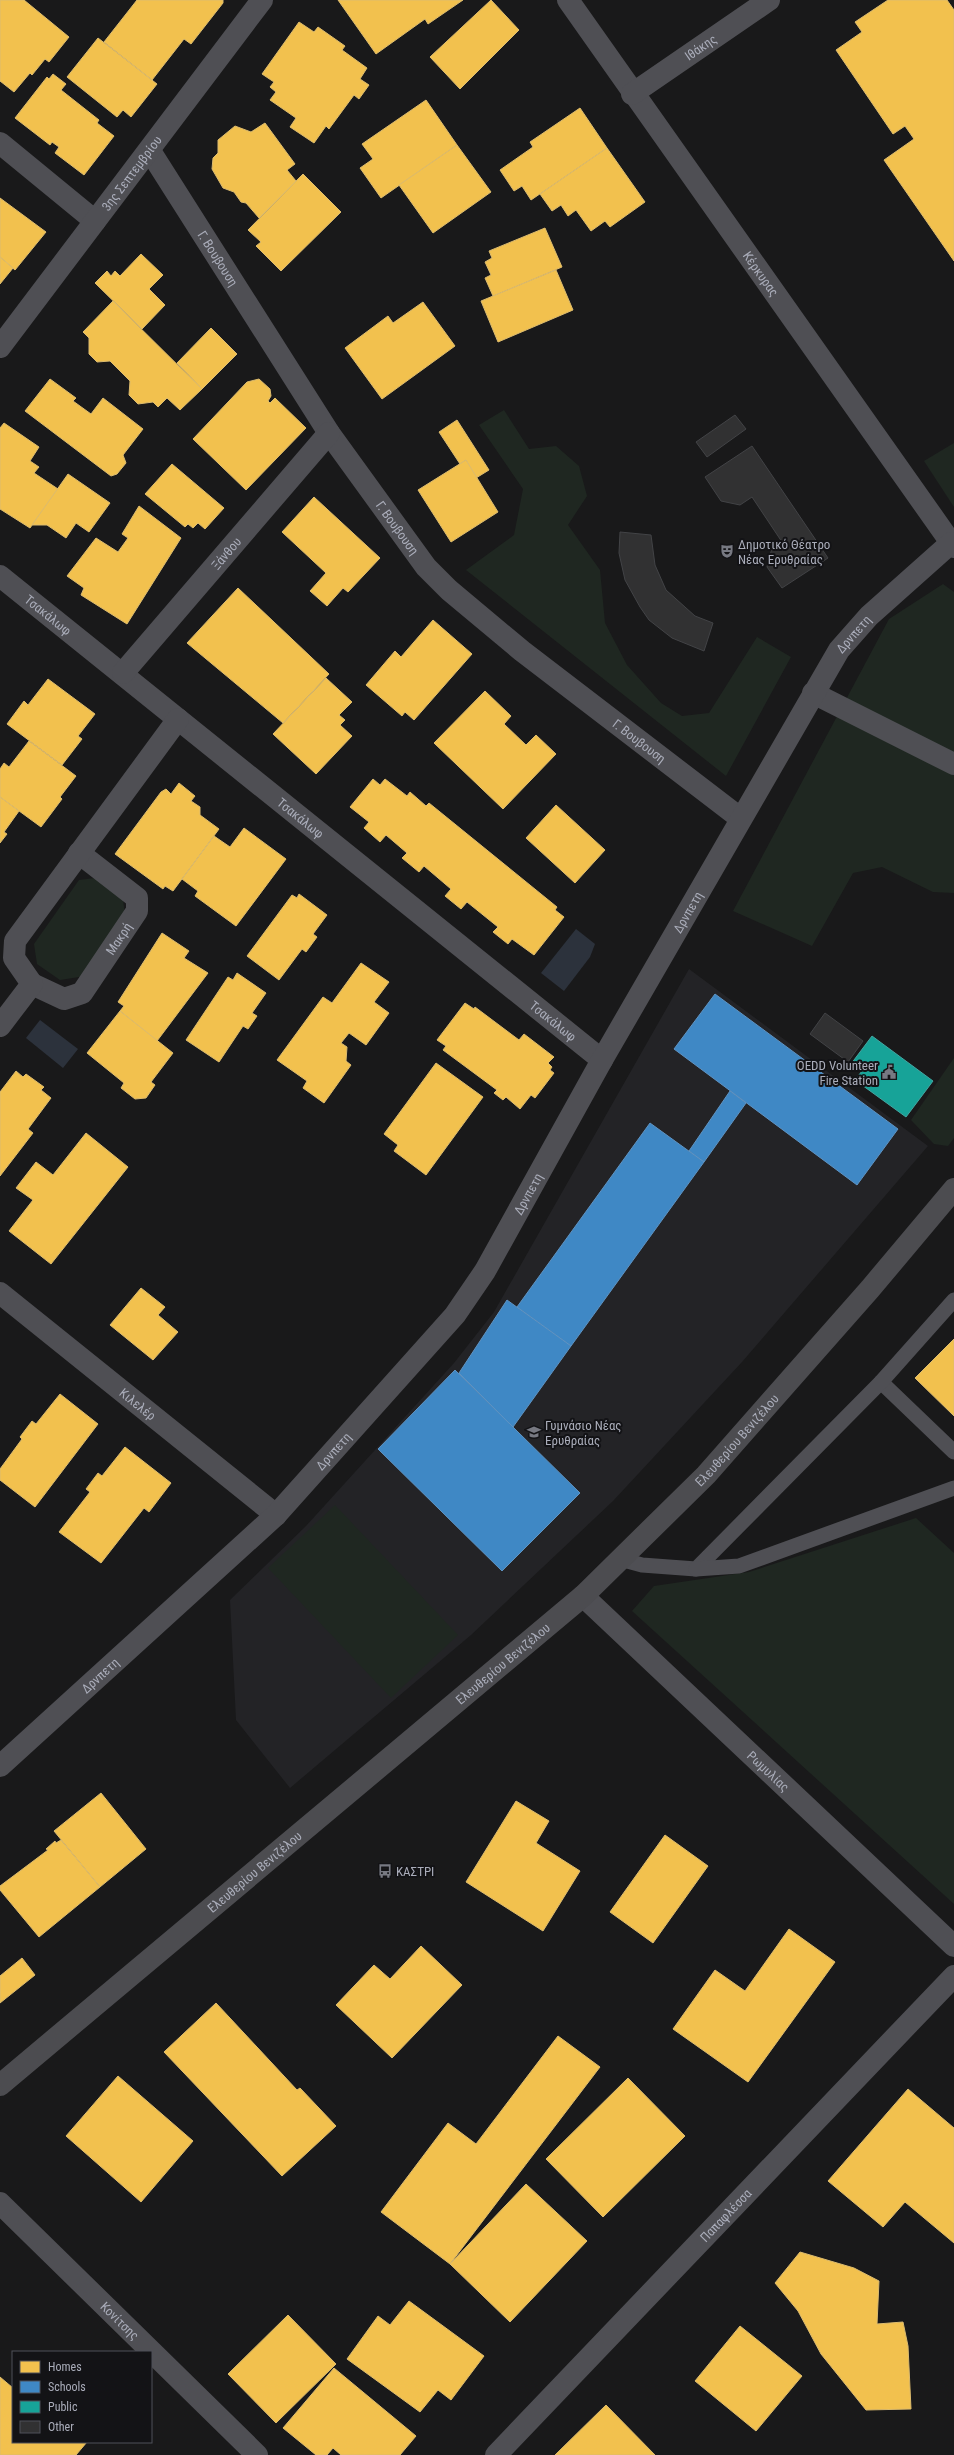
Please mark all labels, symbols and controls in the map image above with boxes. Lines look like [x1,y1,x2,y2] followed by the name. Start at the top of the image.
[682,31,719,64] street label: Ιθάκης
[99,133,165,214] street label: 3ης Σεπτεμβρίου
[195,228,241,289] street label: Γ. Βουβουση
[740,249,782,299] street label: Κέρκυρας
[373,498,422,558] street label: Γ. Βουβουση
[208,534,244,573] street label: Ξάνθου
[738,537,830,567] place label: Δημοτικό Θέατρο Νέας Ερυθραίας
[719,543,735,559] theatre icon: Δημοτικό Θέατρο Νέας Ερυθραίας
[22,592,74,638] street label: Τσακάλωφ
[833,612,874,656] street label: Δρνπετη
[610,716,669,766] street label: Γ. Βουβουση
[274,795,327,841] street label: Τσακάλωφ
[670,889,706,936] street label: Δρνπετη
[103,920,135,958] street label: Μακρή
[527,998,579,1045] street label: Τσακάλωφ
[797,1058,878,1088] place label: OEDD Volunteer Fire Station
[881,1064,897,1080] public building icon: OEDD Volunteer Fire Station
[511,1171,546,1218] street label: Δρνπετη
[116,1385,159,1423] street label: Κιλελέρ
[692,1391,782,1489] street label: Ελευθερίου Βενιζέλου
[545,1418,622,1448] place label: Γυμνάσιο Νέας Ερυθραίας
[526,1424,542,1440] school or university icon: Γυμνάσιο Νέας Ερυθραίας
[313,1429,354,1473] street label: Δρνπετη
[453,1620,553,1707] street label: Ελευθερίου Βενιζέλου
[78,1655,122,1696] street label: Δρνπετη
[744,1748,792,1795] street label: Ρωμυλίας
[205,1828,305,1916] street label: Ελευθερίου Βενιζέλου
[377,1863,393,1879] bus stop icon: ΚΑΣΤΡΙ
[396,1864,434,1879] place label: ΚΑΣΤΡΙ
[697,2185,755,2245] street label: Παπαφλέσσα
[97,2299,142,2343] street label: Κονίτσης
[12,2351,152,2443] legend
[48,2360,82,2374] text: Homes
[48,2380,86,2394] text: Schools
[48,2400,78,2414] text: Public
[48,2420,74,2434] text: Other

